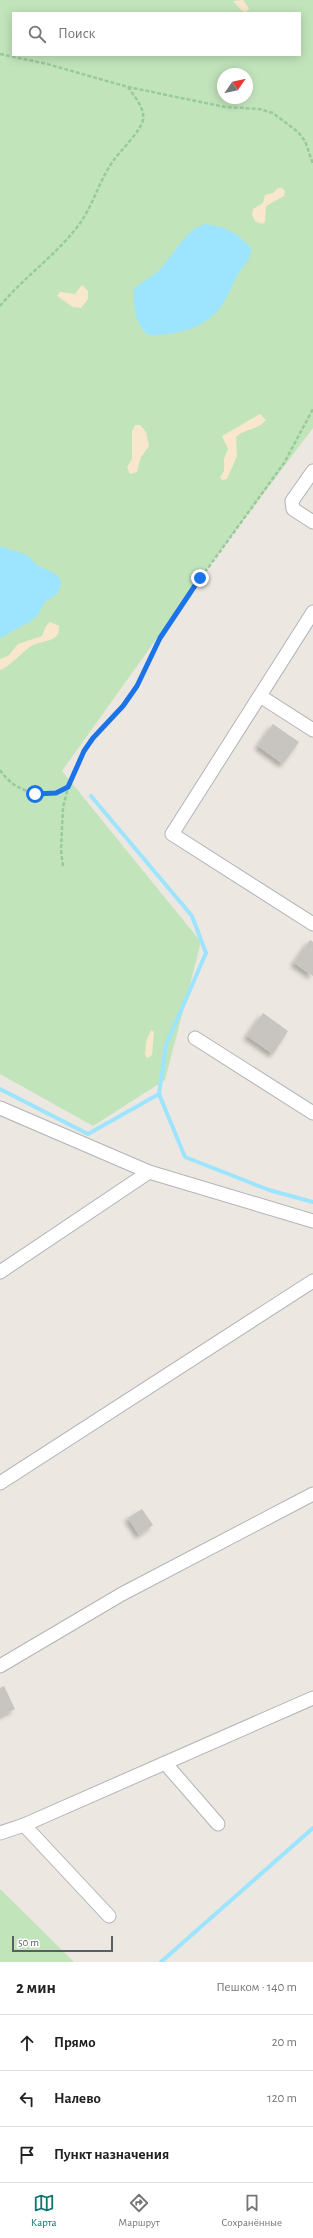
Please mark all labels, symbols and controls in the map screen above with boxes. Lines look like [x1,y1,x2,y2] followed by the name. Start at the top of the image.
[12,12,301,56] search box
[26,23,48,45] icon: search
[58,26,96,41] text: Поиск
[217,68,253,104] north arrow
[191,569,209,587] route end
[26,785,44,803] route start
[12,1934,113,1953] scale bar
[18,1937,39,1948] text: 50 m
[16,1979,56,1996] text: 2 мин
[216,1981,297,1994] text: Пешком · 140 m
[16,2032,38,2054] icon: ahead
[54,2035,96,2050] text: Прямо
[272,2036,297,2049] text: 20 m
[16,2088,38,2110] icon: left
[54,2091,101,2106] text: Налево
[267,2092,297,2105] text: 120 m
[16,2144,38,2166] icon: arrive
[54,2147,169,2162] text: Пункт назначения
[31,2192,57,2229] tab: Карта
[118,2192,160,2229] tab: Маршрут
[221,2192,282,2229] tab: Сохранённые

